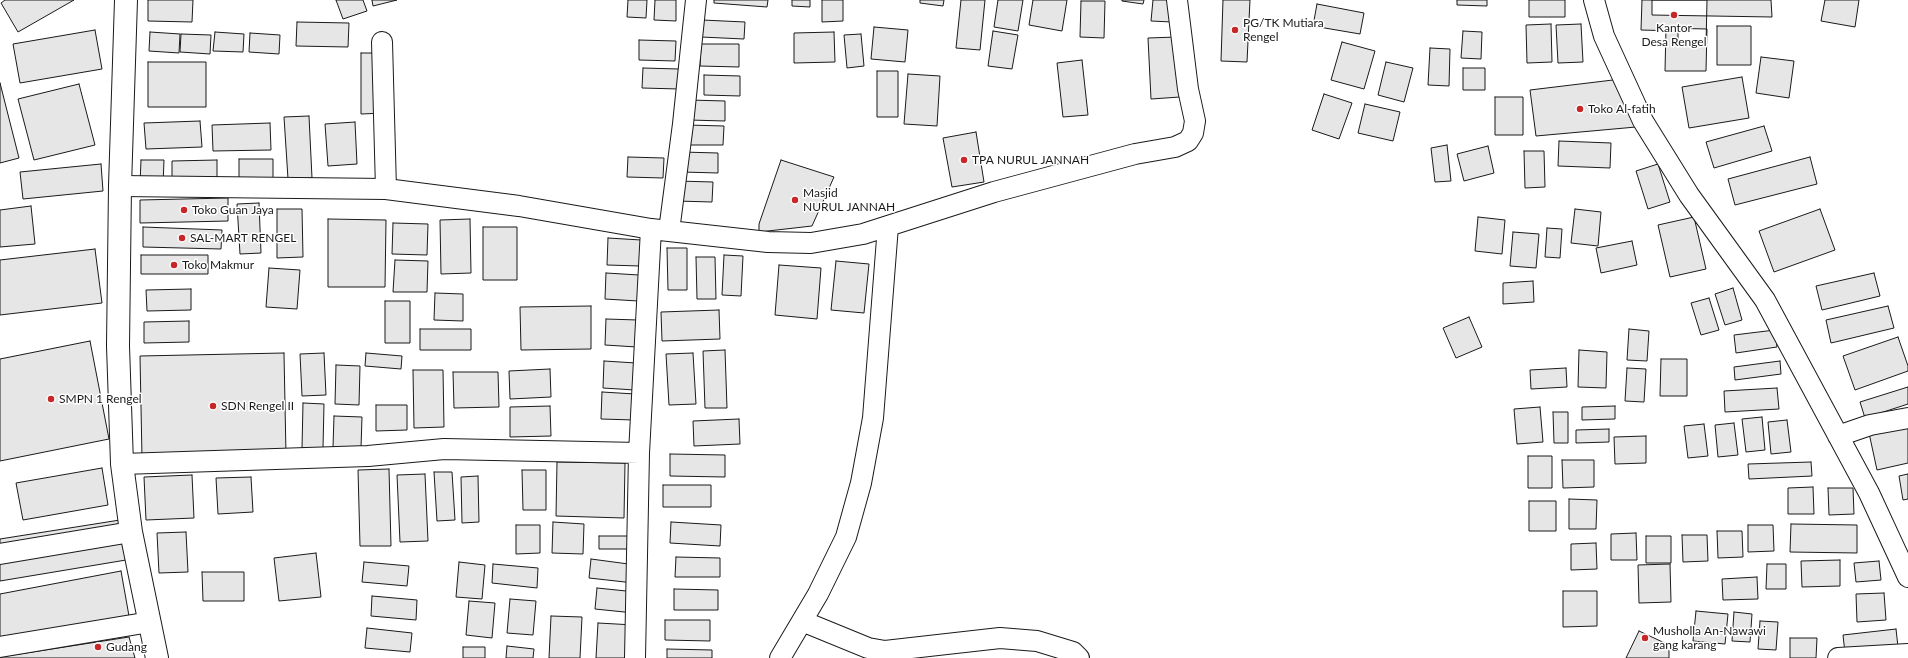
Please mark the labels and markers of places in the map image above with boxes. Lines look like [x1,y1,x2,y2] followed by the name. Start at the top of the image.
[1669,10,1679,20] marker: Kantor Desa Rengel
[1243,16,1324,44] place label: PG/TK Mutiara Rengel
[1641,21,1707,49] place label: Kantor Desa Rengel
[1230,25,1240,35] marker: PG/TK Mutiara Rengel
[1588,102,1656,116] place label: Toko Al-fatih
[1575,104,1585,114] marker: Toko Al-fatih
[972,153,1089,167] place label: TPA NURUL JANNAH
[959,155,969,165] marker: TPA NURUL JANNAH
[803,186,895,214] place label: Masjid NURUL JANNAH
[790,195,800,205] marker: Masjid NURUL JANNAH
[192,203,274,217] place label: Toko Guan Jaya
[179,205,189,215] marker: Toko Guan Jaya
[190,231,296,245] place label: SAL-MART RENGEL
[177,233,187,243] marker: SAL-MART RENGEL
[182,258,254,272] place label: Toko Makmur
[169,260,179,270] marker: Toko Makmur
[59,392,142,406] place label: SMPN 1 Rengel
[46,394,56,404] marker: SMPN 1 Rengel
[221,399,294,413] place label: SDN Rengel II
[208,401,218,411] marker: SDN Rengel II
[1653,624,1766,652] place label: Musholla An-Nawawi gang karang
[1640,633,1650,643] marker: Musholla An-Nawawi gang karang
[106,640,147,654] place label: Gudang
[93,642,103,652] marker: Gudang

